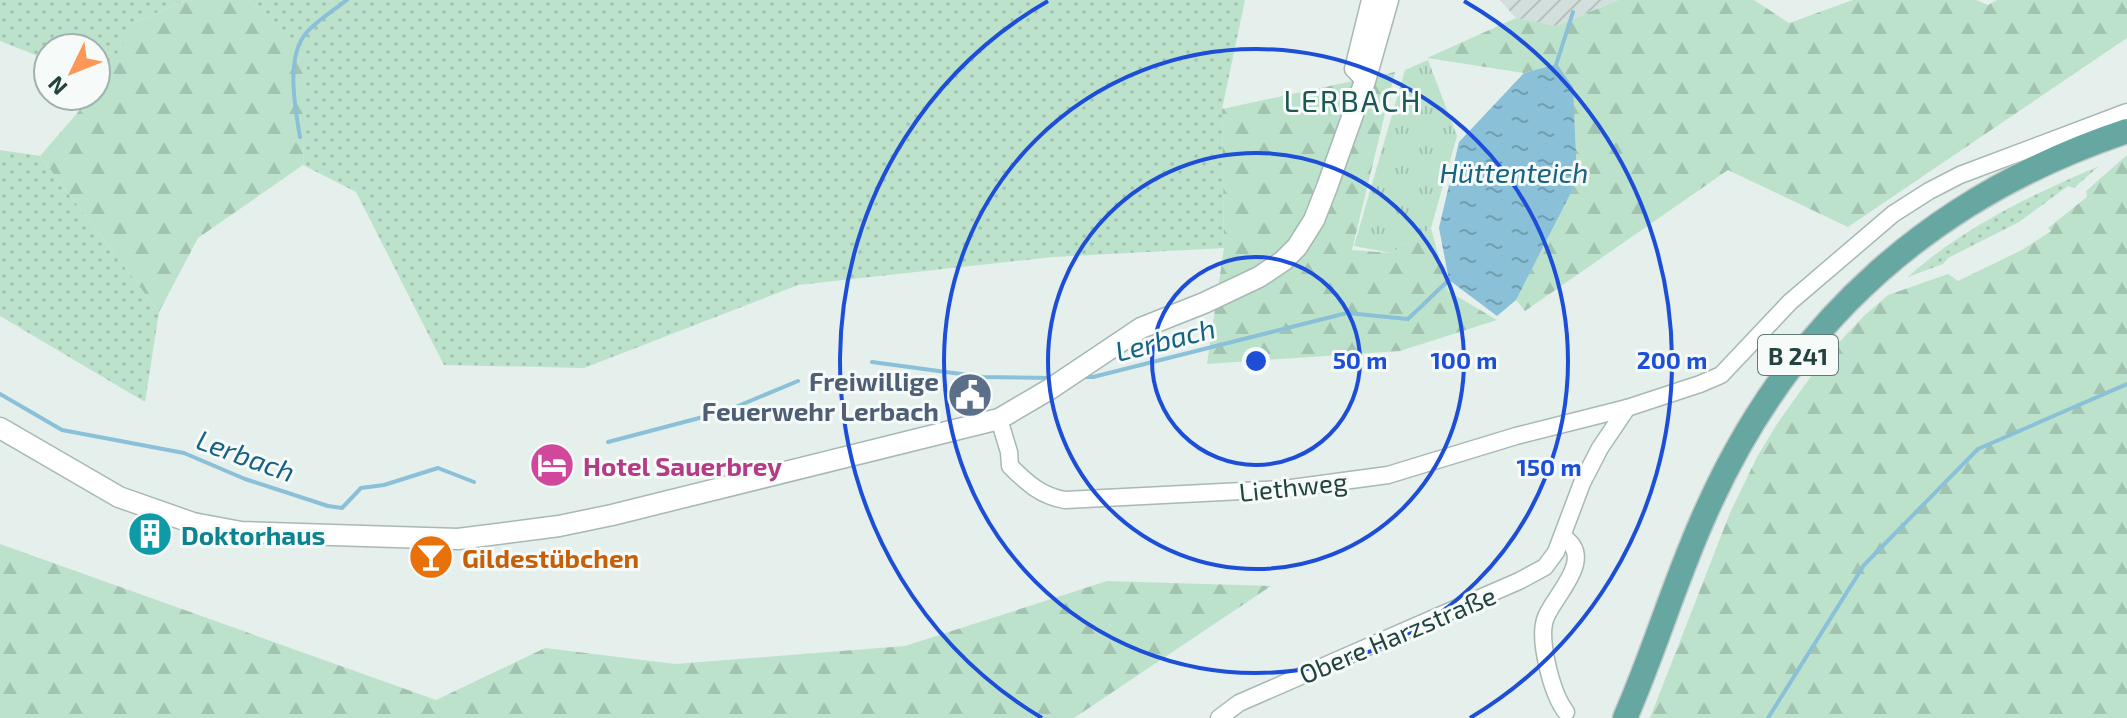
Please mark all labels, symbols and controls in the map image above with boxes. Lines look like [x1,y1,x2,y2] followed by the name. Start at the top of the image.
[32,32,112,112] north arrow
[42,72,72,101] text: N
[1283,82,1423,118] district label: LERBACH
[1439,155,1589,189] water label: Hüttenteich
[1111,310,1219,368] water label: Lerbach
[1758,335,1838,375] road number: B 241
[1333,345,1387,374] text: 50 m
[1431,345,1497,374] text: 100 m
[1637,345,1707,374] text: 200 m
[1242,347,1270,375] centre of rings
[702,365,939,426] place label: Freiwillige Feuerwehr Lerbach
[946,371,994,419] public building icon: Freiwillige Feuerwehr Lerbach
[192,422,300,488] water label: Lerbach
[528,441,576,489] hotel icon: Hotel Sauerbrey
[583,450,782,482] place label: Hotel Sauerbrey
[1516,452,1582,481] text: 150 m
[1237,465,1349,507] street label: Liethweg
[126,510,174,558] building icon: Doktorhaus
[181,519,325,550] place label: Doktorhaus
[407,533,455,581] bar icon: Gildestübchen
[462,542,639,573] place label: Gildestübchen
[1294,579,1500,689] street label: Obere Harzstraße

